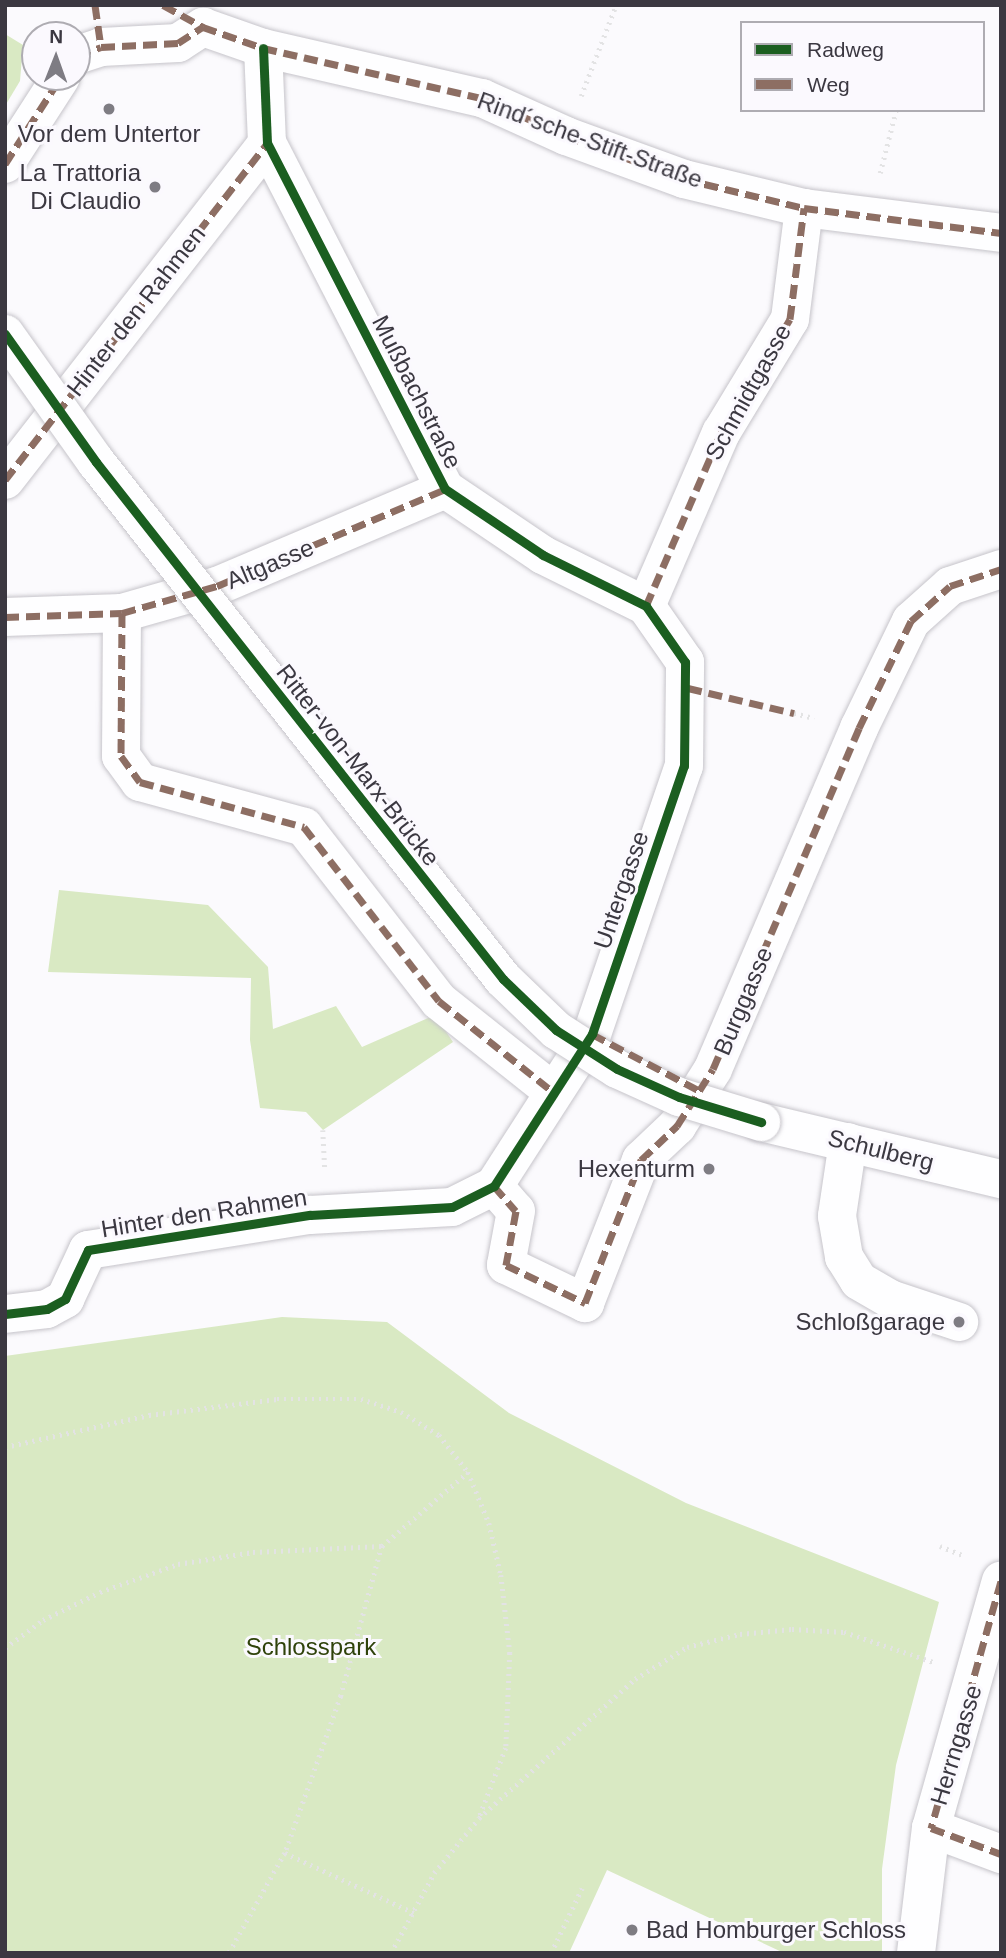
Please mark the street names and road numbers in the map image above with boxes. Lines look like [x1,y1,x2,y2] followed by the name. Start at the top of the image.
[474,86,706,194] street label: Rind´sche-Stift-Straße
[61,220,211,402] street label: Hinter den Rahmen
[366,311,468,473] street label: Mußbachstraße
[699,319,797,465] street label: Schmidtgasse
[222,533,318,595] street label: Altgasse
[270,658,446,872] street label: Ritter-von-Marx-Brücke
[587,827,655,953] street label: Untergasse
[707,943,779,1059] street label: Burggasse
[825,1123,937,1177] street label: Schulberg
[99,1182,309,1244] street label: Hinter den Rahmen
[924,1681,988,1809] street label: Herrngasse

